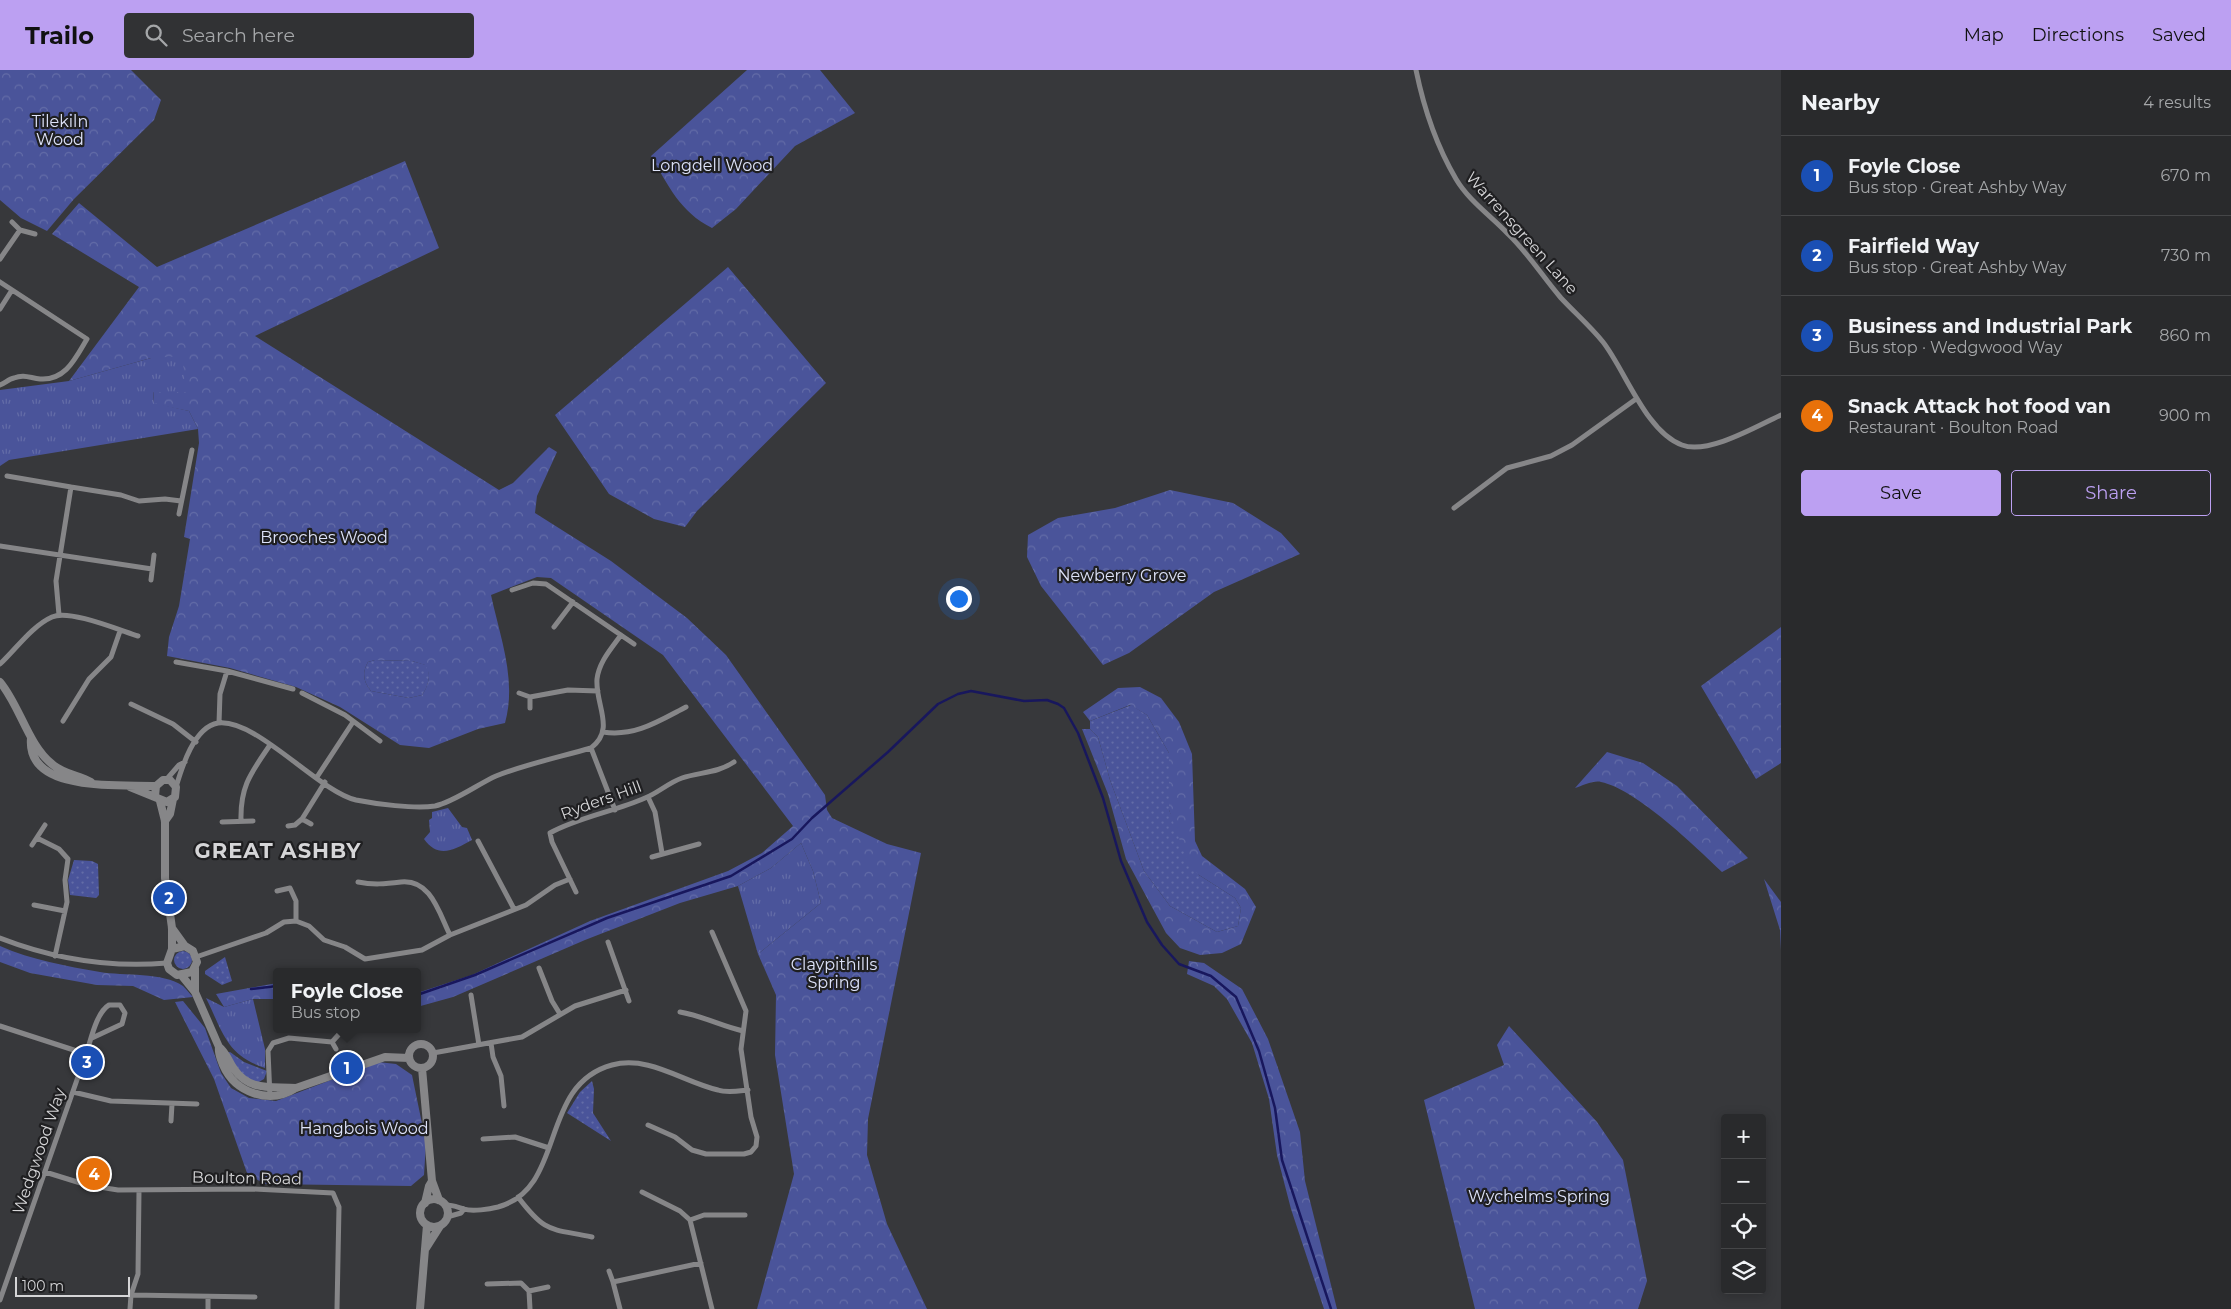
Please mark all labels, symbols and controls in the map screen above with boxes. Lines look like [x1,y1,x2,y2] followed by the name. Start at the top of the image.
[124,13,474,58] search box
[25,21,94,50] text: Trailo
[142,21,170,49] icon: search
[182,24,295,47] text: Search here
[1964,24,2004,46] text: Map
[2032,24,2124,46] text: Directions
[2152,24,2206,46] text: Saved
[1801,90,1880,115] text: Nearby
[2143,93,2211,112] text: 4 results
[32,112,88,149] park label: Tilekiln Wood
[1848,155,1961,178] text: Foyle Close
[651,156,773,175] park label: Longdell Wood
[1814,166,1820,185] text: 1
[2161,166,2211,185] text: 670 m
[1462,168,1582,298] street label: Warrensgreen Lane
[1848,178,2066,197] text: Bus stop · Great Ashby Way
[1848,235,1979,258] text: Fairfield Way
[1812,246,1822,265] text: 2
[2161,246,2211,265] text: 730 m
[1848,258,2066,277] text: Bus stop · Great Ashby Way
[1848,315,2132,338] text: Business and Industrial Park
[1812,326,1822,345] text: 3
[2159,326,2211,345] text: 860 m
[1848,338,2062,357] text: Bus stop · Wedgwood Way
[1848,395,2111,418] text: Snack Attack hot food van
[1811,406,1823,425] text: 4
[2159,406,2211,425] text: 900 m
[1848,418,2058,437] text: Restaurant · Boulton Road
[1801,470,2001,516] button: Save
[2011,470,2211,516] button: Share
[260,528,388,547] park label: Brooches Wood
[1057,566,1187,585] park label: Newberry Grove
[946,586,972,612] your location
[558,777,644,823] street label: Ryders Hill
[195,838,361,863] district label: GREAT ASHBY
[153,879,185,917] pin: 2
[791,955,877,992] park label: Claypithills Spring
[273,968,421,1033] popup
[291,980,403,1003] text: Foyle Close
[291,1003,360,1022] text: Bus stop
[71,1043,103,1081] pin: 3
[331,1049,363,1087] pin: 1
[9,1085,70,1216] street label: Wedgwood Way
[1721,1114,1766,1294] map controls
[1721,1114,1766,1159] button: +
[299,1119,429,1138] park label: Hangbois Wood
[78,1155,110,1193] pin: 4
[1721,1159,1766,1204] button: −
[192,1168,302,1188] street label: Boulton Road
[1468,1187,1610,1206] park label: Wychelms Spring
[1721,1204,1766,1249] button: locate
[1721,1249,1766,1294] button: layers
[15,1274,130,1297] scale bar
[22,1277,64,1295] text: 100 m

